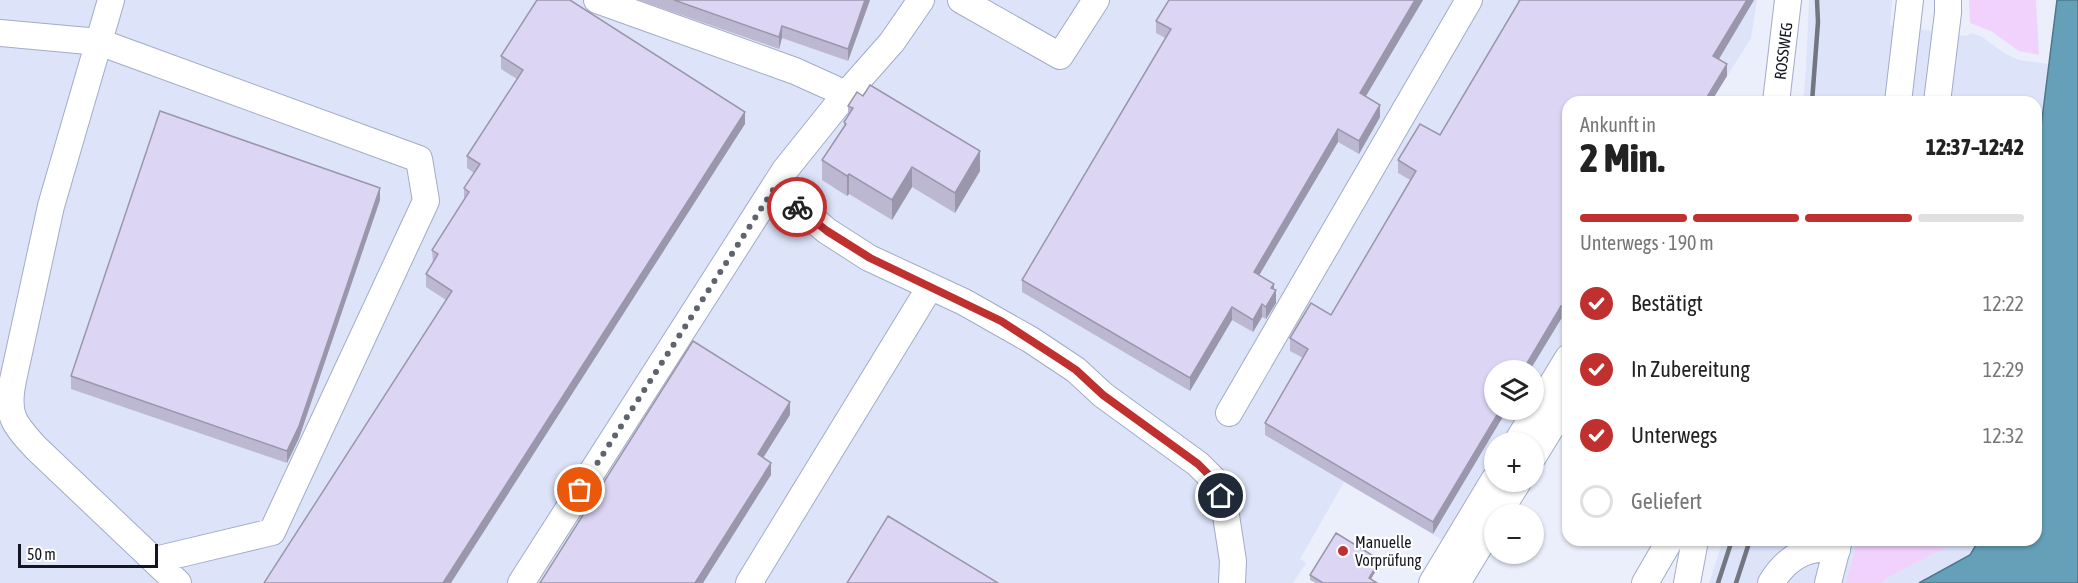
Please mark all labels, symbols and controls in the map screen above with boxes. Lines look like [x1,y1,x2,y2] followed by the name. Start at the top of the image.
[1771,21,1795,81] street label: ROSSWEG
[1580,113,1656,136] text: Ankunft in
[1926,134,2024,160] text: 12:37–12:42
[1580,136,1665,180] text: 2 Min.
[767,177,827,237] courier
[781,191,814,224] icon: bike
[1580,231,1714,254] text: Unterwegs · 190 m
[1580,287,1613,320] icon: check
[1631,290,1703,316] text: Bestätigt
[1983,292,2024,315] text: 12:22
[1580,353,1613,386] icon: check
[1631,356,1750,382] text: In Zubereitung
[1983,358,2024,381] text: 12:29
[1484,360,1544,564] map controls
[1484,360,1544,420] button: layers
[1580,419,1613,452] icon: check
[1631,422,1717,448] text: Unterwegs
[1983,424,2024,447] text: 12:32
[1484,432,1544,492] button: +
[554,464,605,515] pin
[1195,470,1246,521] pin
[563,473,596,506] icon: bag
[1204,479,1237,512] icon: home
[1631,488,1702,514] text: Geliefert
[1484,504,1544,564] button: −
[1355,533,1422,570] place label: Manuelle Vorprüfung
[18,541,158,568] scale bar
[1336,544,1350,558] marker: Manuelle Vorprüfung
[27,545,56,563] text: 50 m

